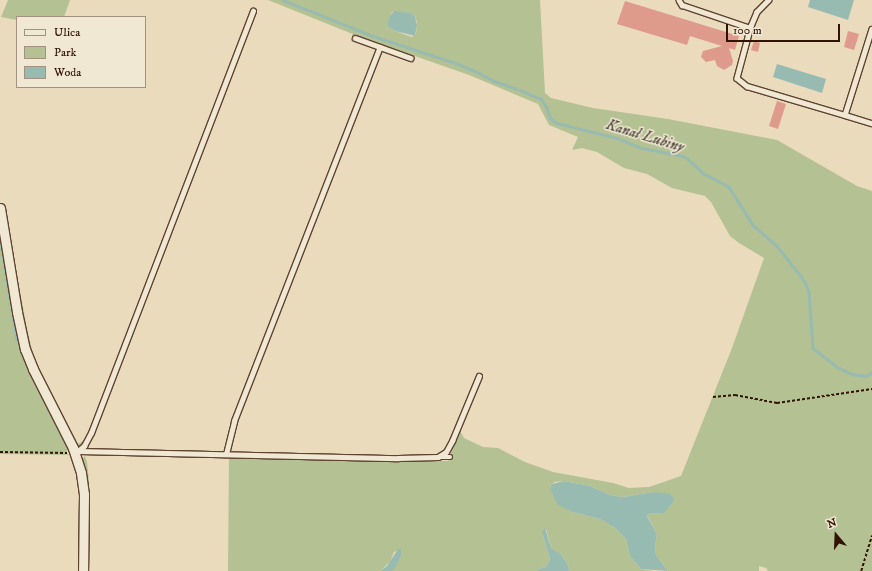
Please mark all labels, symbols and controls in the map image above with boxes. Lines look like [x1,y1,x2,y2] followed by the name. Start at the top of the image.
[16,16,146,88] legend
[728,16,842,42] scale bar
[733,23,762,38] text: 100 m
[54,25,80,40] text: Ulica
[54,45,76,60] text: Park
[54,65,81,80] text: Woda
[604,116,686,156] water label: Kanał Lubiny
[816,515,856,555] north arrow
[826,516,839,532] text: N

